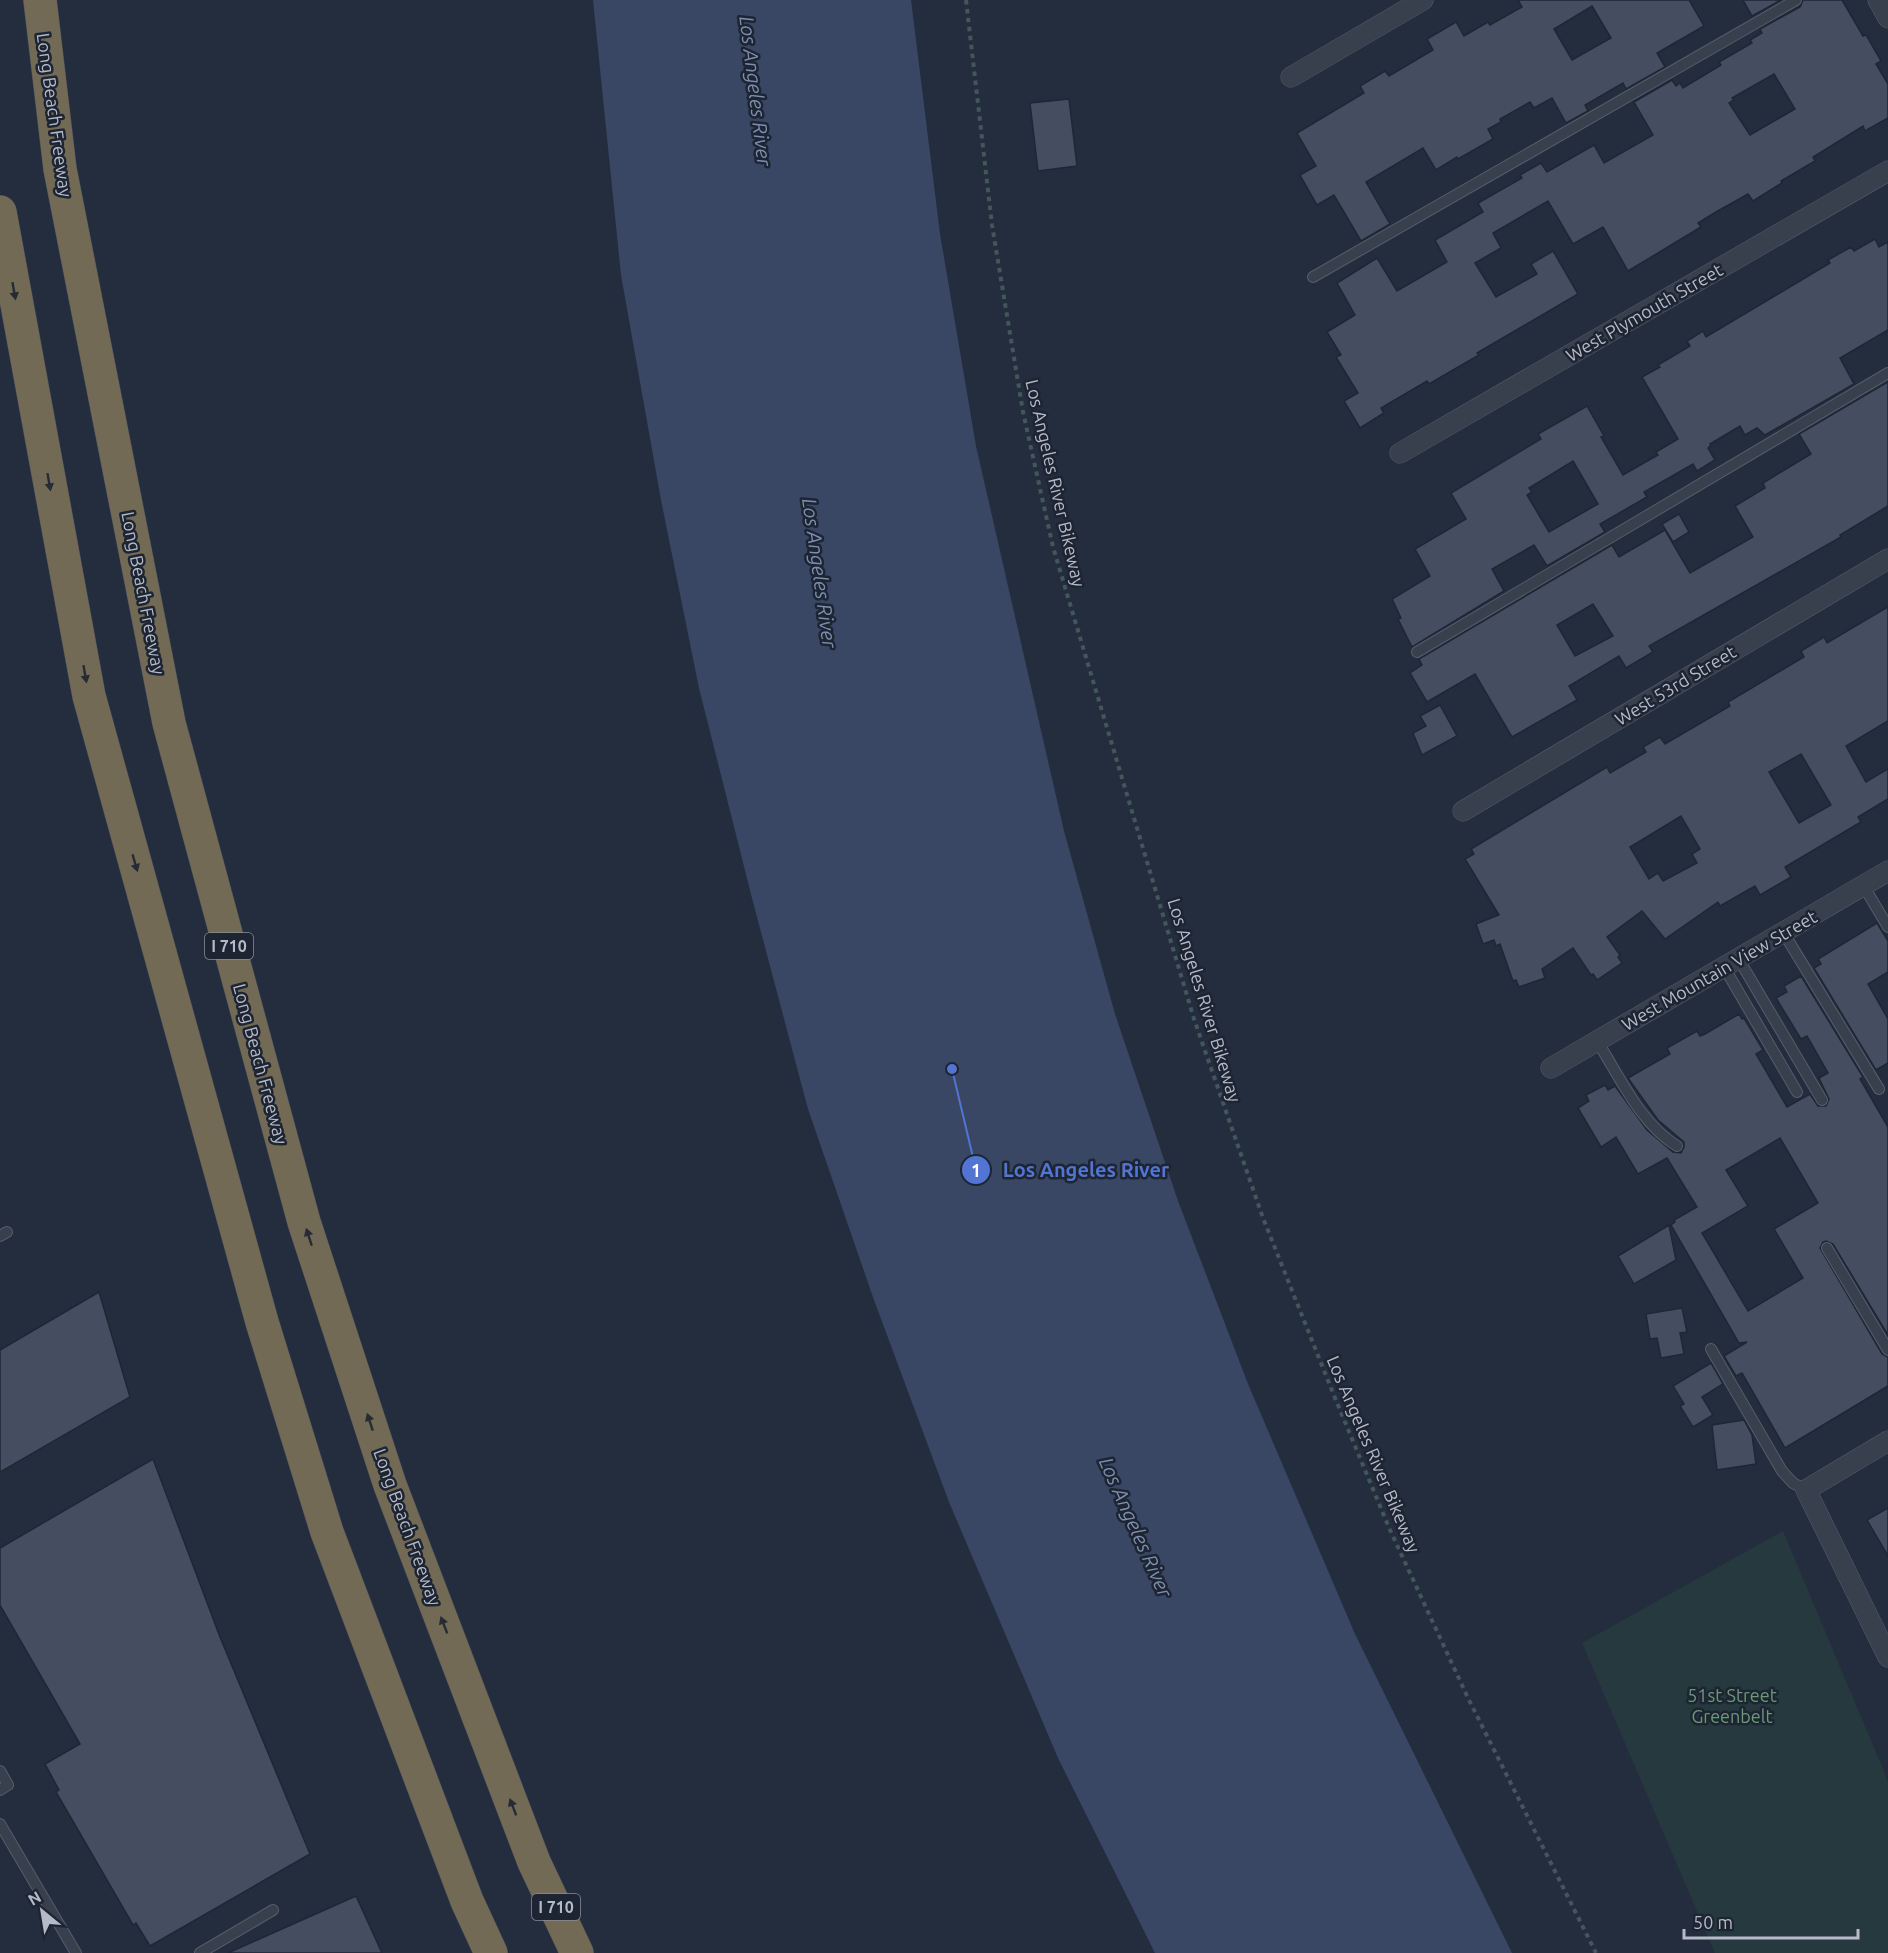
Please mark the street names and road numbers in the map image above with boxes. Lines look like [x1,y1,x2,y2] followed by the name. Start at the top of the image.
[34,32,76,199] street label: Long Beach Freeway
[1562,259,1726,365] street label: West Plymouth Street
[1022,377,1090,589] street label: Los Angeles River Bikeway
[118,510,170,676] street label: Long Beach Freeway
[1611,641,1739,729] street label: West 53rd Street
[1164,896,1246,1105] street label: Los Angeles River Bikeway
[1618,906,1820,1034] street label: West Mountain View Street
[205,933,253,959] road number: I 710
[230,981,292,1147] street label: Long Beach Freeway
[1323,1352,1425,1556] street label: Los Angeles River Bikeway
[370,1446,446,1608] street label: Long Beach Freeway
[532,1894,580,1920] road number: I 710

